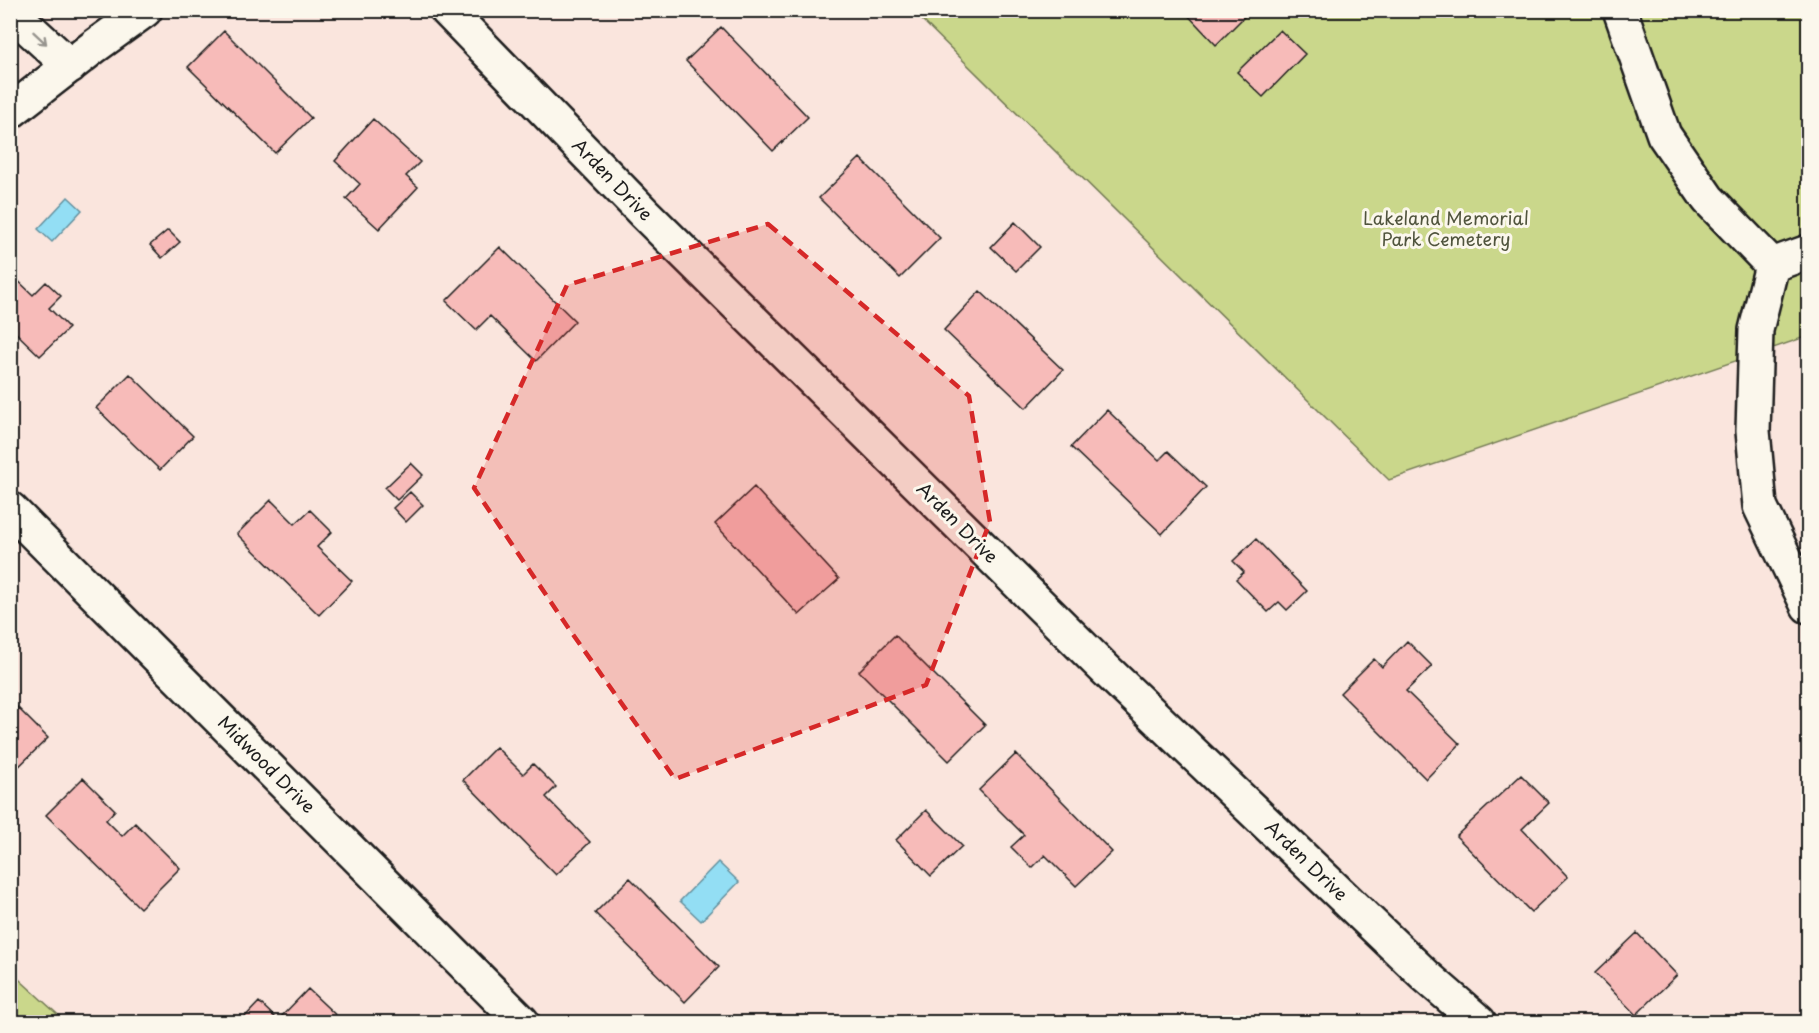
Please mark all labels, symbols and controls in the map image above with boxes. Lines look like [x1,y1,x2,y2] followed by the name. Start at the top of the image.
[32,31,47,45] one-way arrow
[567,132,660,226] street label: Arden Drive
[1363,204,1529,252] park label: Lakeland Memorial Park Cemetery
[911,475,1005,569] street label: Arden Drive
[212,709,322,819] street label: Midwood Drive
[1260,813,1354,906] street label: Arden Drive

